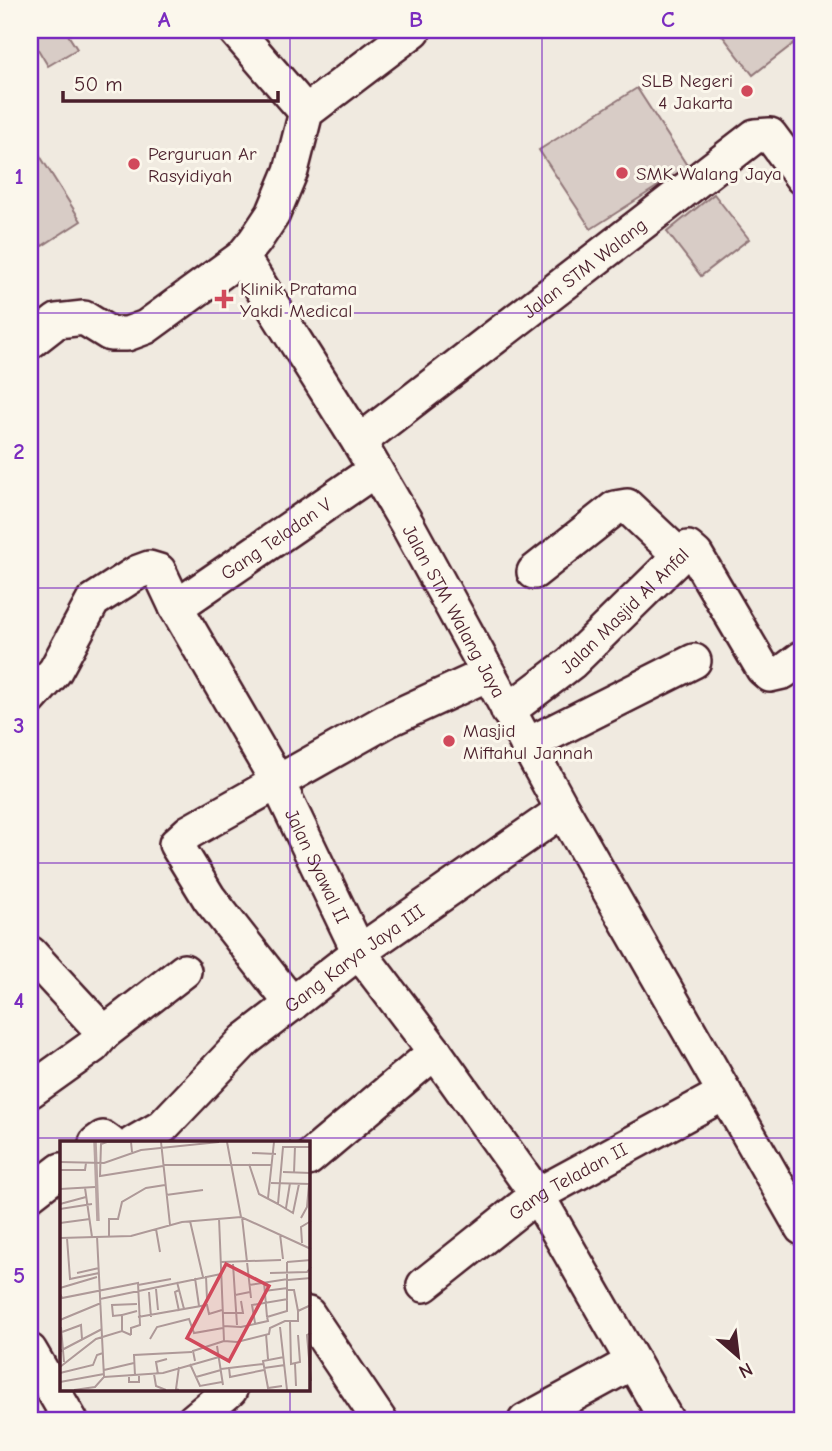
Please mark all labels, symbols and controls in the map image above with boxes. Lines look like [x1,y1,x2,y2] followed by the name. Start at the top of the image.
[158,6,171,33] text: A
[409,6,423,33] text: B
[661,6,675,33] text: C
[63,60,278,104] scale bar
[641,70,733,114] place label: SLB Negeri 4 Jakarta
[74,72,123,96] text: 50 m
[739,83,755,99] marker: SLB Negeri 4 Jakarta
[148,143,257,187] place label: Perguruan Ar Rasyidiyah
[126,156,142,172] marker: Perguruan Ar Rasyidiyah
[14,163,24,190] text: 1
[636,163,782,185] place label: SMK Walang Jaya
[614,165,630,181] marker: SMK Walang Jaya
[519,214,651,323] street label: Jalan STM Walang
[240,278,357,322] place label: Klinik Pratama Yakdi Medical
[214,289,234,309] marker: Klinik Pratama Yakdi Medical
[13,438,25,465] text: 2
[217,493,336,585] street label: Gang Teladan V
[398,521,510,702] street label: Jalan STM Walang Jaya
[557,544,694,679] street label: Jalan Masjid Al Anfal
[13,712,25,739] text: 3
[463,720,593,764] place label: Masjid Miftahul Jannah
[441,733,457,749] marker: Masjid Miftahul Jannah
[280,806,354,927] street label: Jalan Syawal II
[280,900,429,1017] street label: Gang Karya Jaya III
[14,987,25,1014] text: 4
[505,1138,631,1225] street label: Gang Teladan II
[60,1141,310,1392] inset map
[13,1262,25,1289] text: 5
[702,1322,772,1392] north arrow
[735,1358,756,1383] text: N

